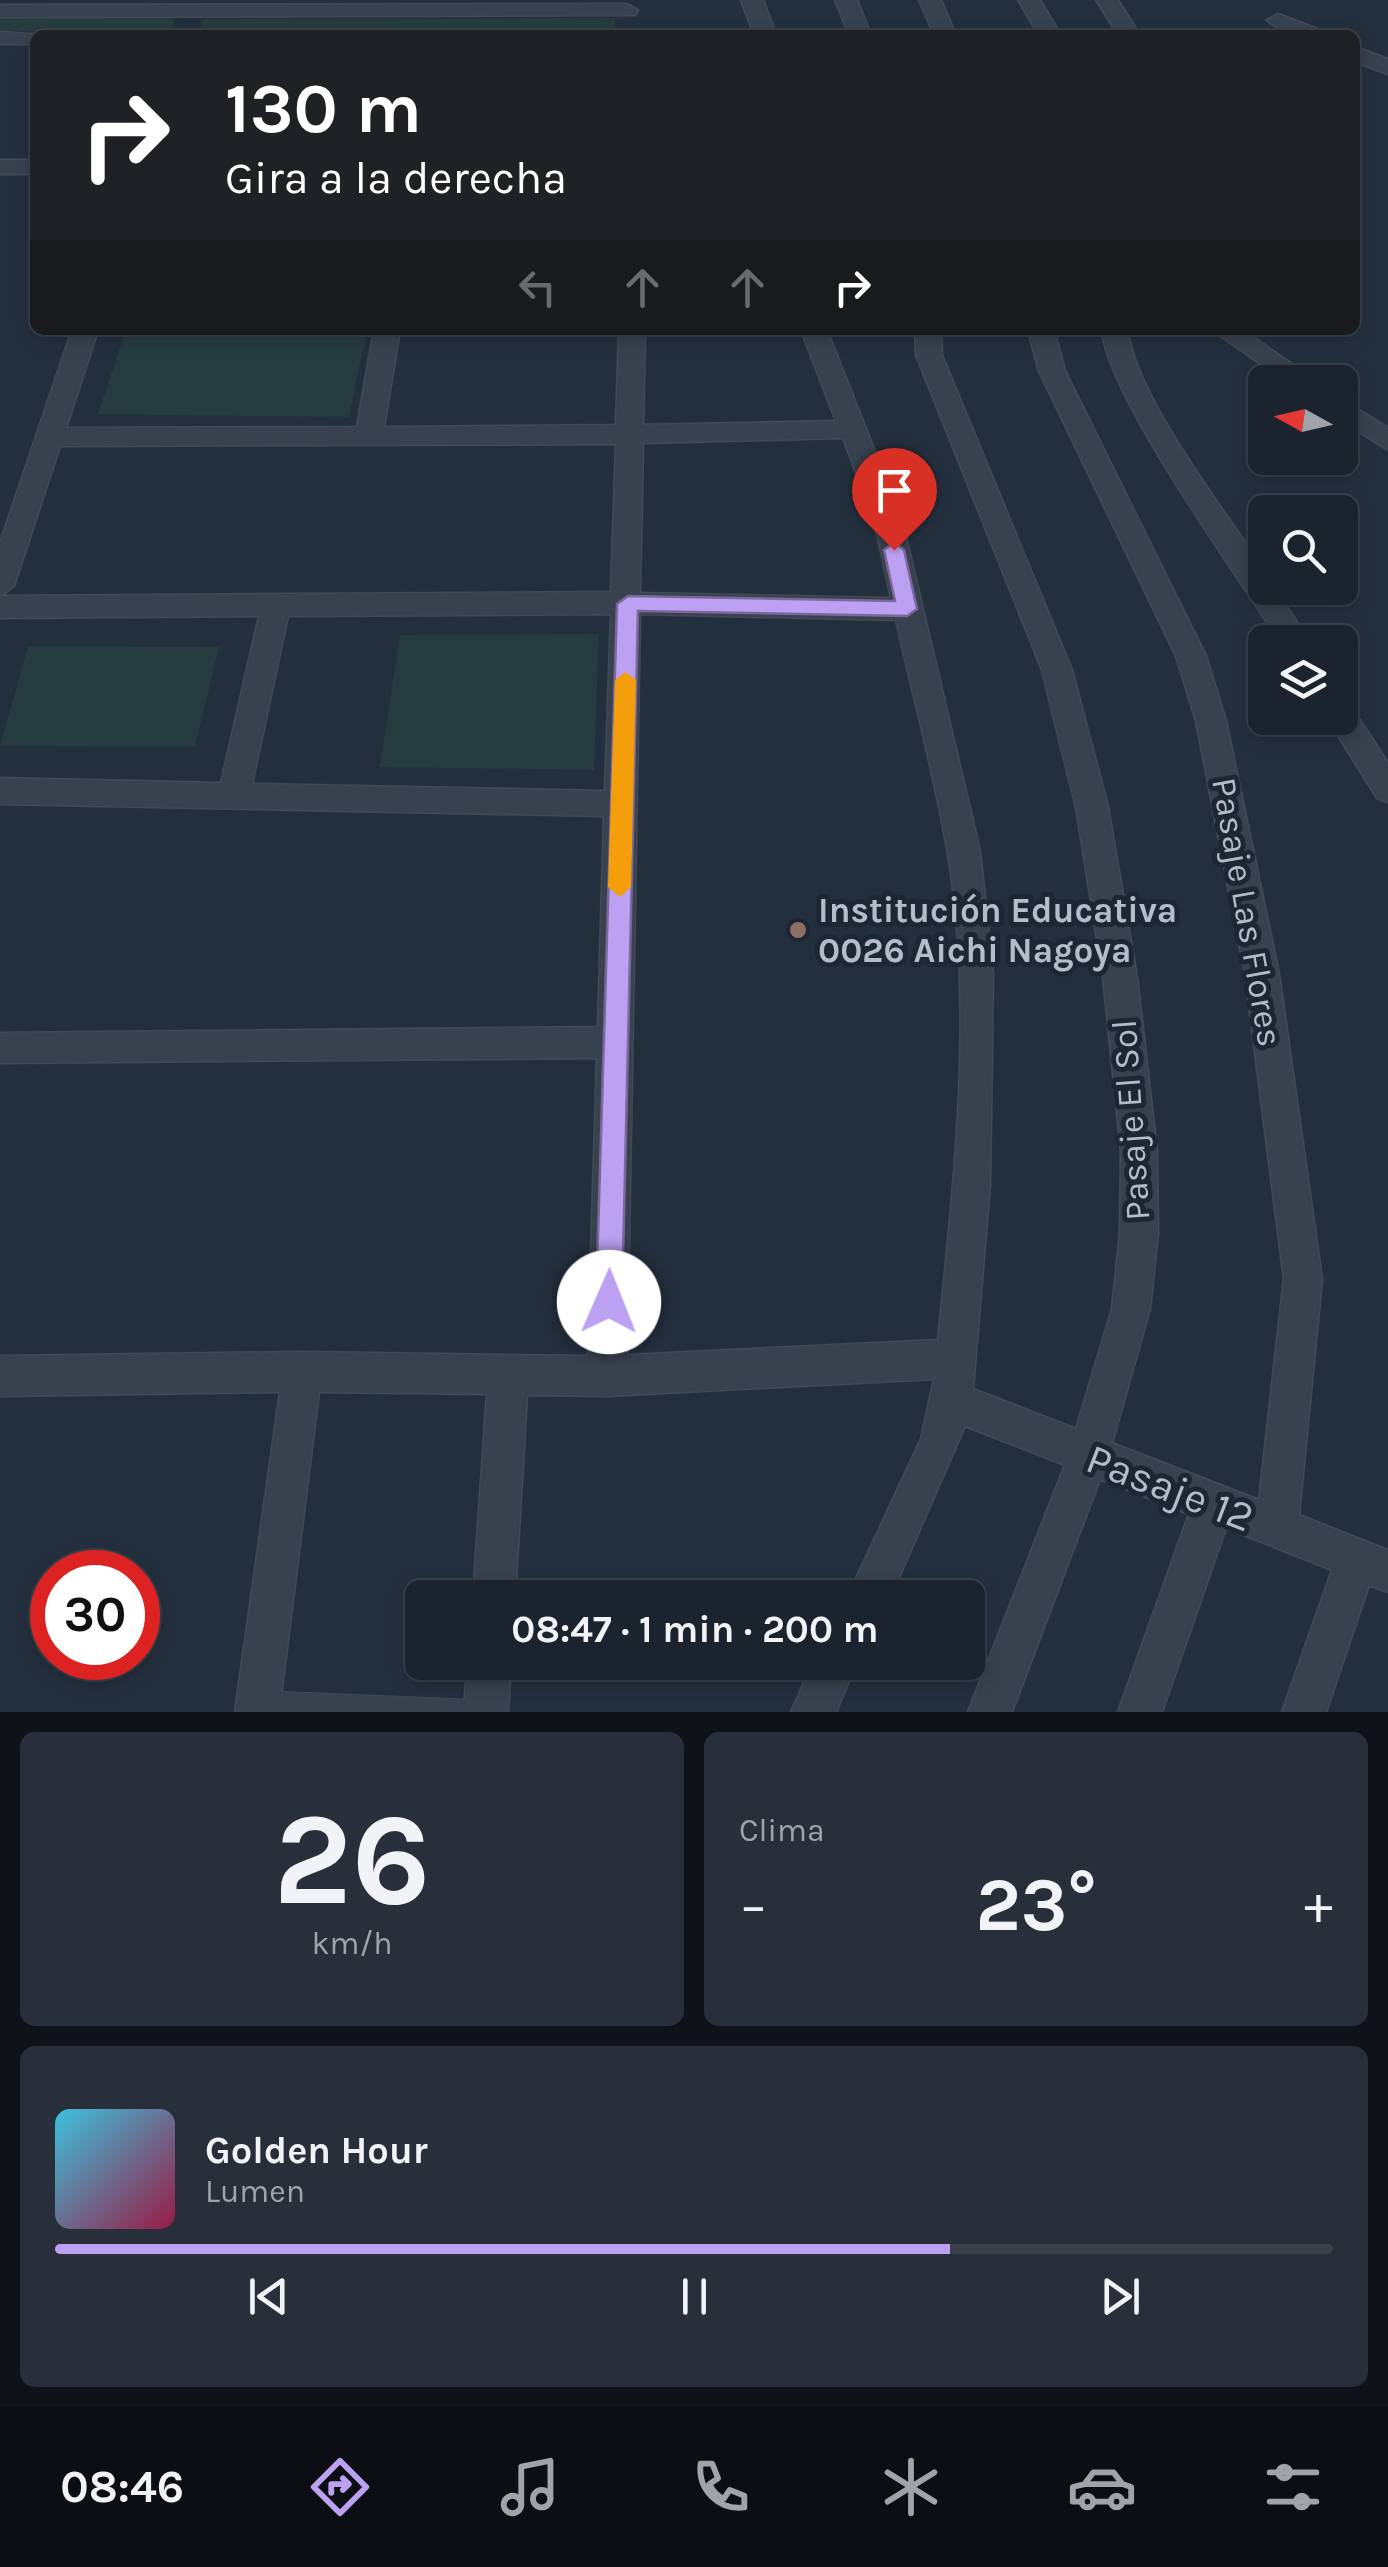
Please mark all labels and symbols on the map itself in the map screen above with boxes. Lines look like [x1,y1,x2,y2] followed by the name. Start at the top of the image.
[1248,365,1358,475] north arrow
[852,448,937,551] pin
[1203,774,1291,1050] street label: Pasaje Las Flores
[818,890,1177,972] place label: Institución Educativa 0026 Aichi Nagoya
[787,919,809,941] marker: Institución Educativa 0026 Aichi Nagoya
[1104,1018,1158,1222] street label: Pasaje El Sol
[557,1250,661,1354] position arrow
[1080,1433,1260,1543] street label: Pasaje 12
[30,1550,160,1680] speed limit sign: 30

